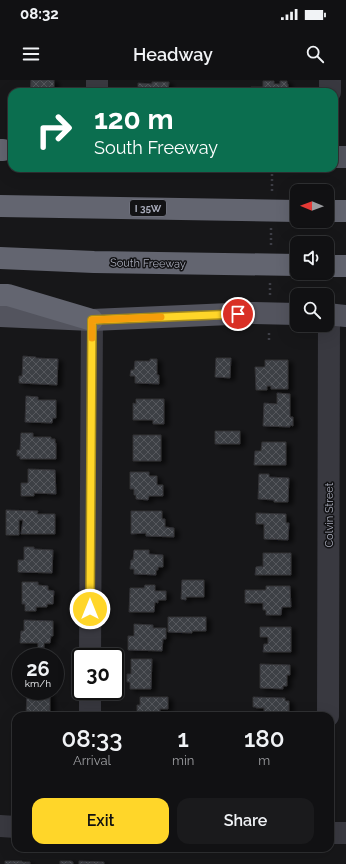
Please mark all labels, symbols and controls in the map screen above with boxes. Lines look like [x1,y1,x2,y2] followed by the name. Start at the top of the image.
[20,5,59,23] text: 08:32
[20,43,42,65] icon: menu
[304,43,326,65] icon: search
[133,44,213,65] text: Headway
[94,103,174,136] text: 120 m
[28,104,80,156] icon: right
[94,137,218,158] text: South Freeway
[290,184,334,228] north arrow
[290,184,334,332] map controls
[130,200,166,216] road number: I 35W
[290,236,334,280] button: sound
[110,256,186,271] street label: South Freeway
[290,288,334,332] button: search
[221,297,255,331] pin
[227,303,249,325] icon: arrive
[323,482,336,547] street label: Colvin Street
[69,588,111,630] position arrow
[72,648,124,700] speed limit sign: 30
[26,657,50,681] text: 26
[25,678,51,689] text: km/h
[62,724,122,753] text: 08:33
[178,724,189,753] text: 1
[244,724,284,753] text: 180
[73,753,111,768] text: Arrival
[172,753,194,768] text: min
[258,753,270,768] text: m
[32,798,169,844] button: Exit
[177,798,314,844] button: Share

